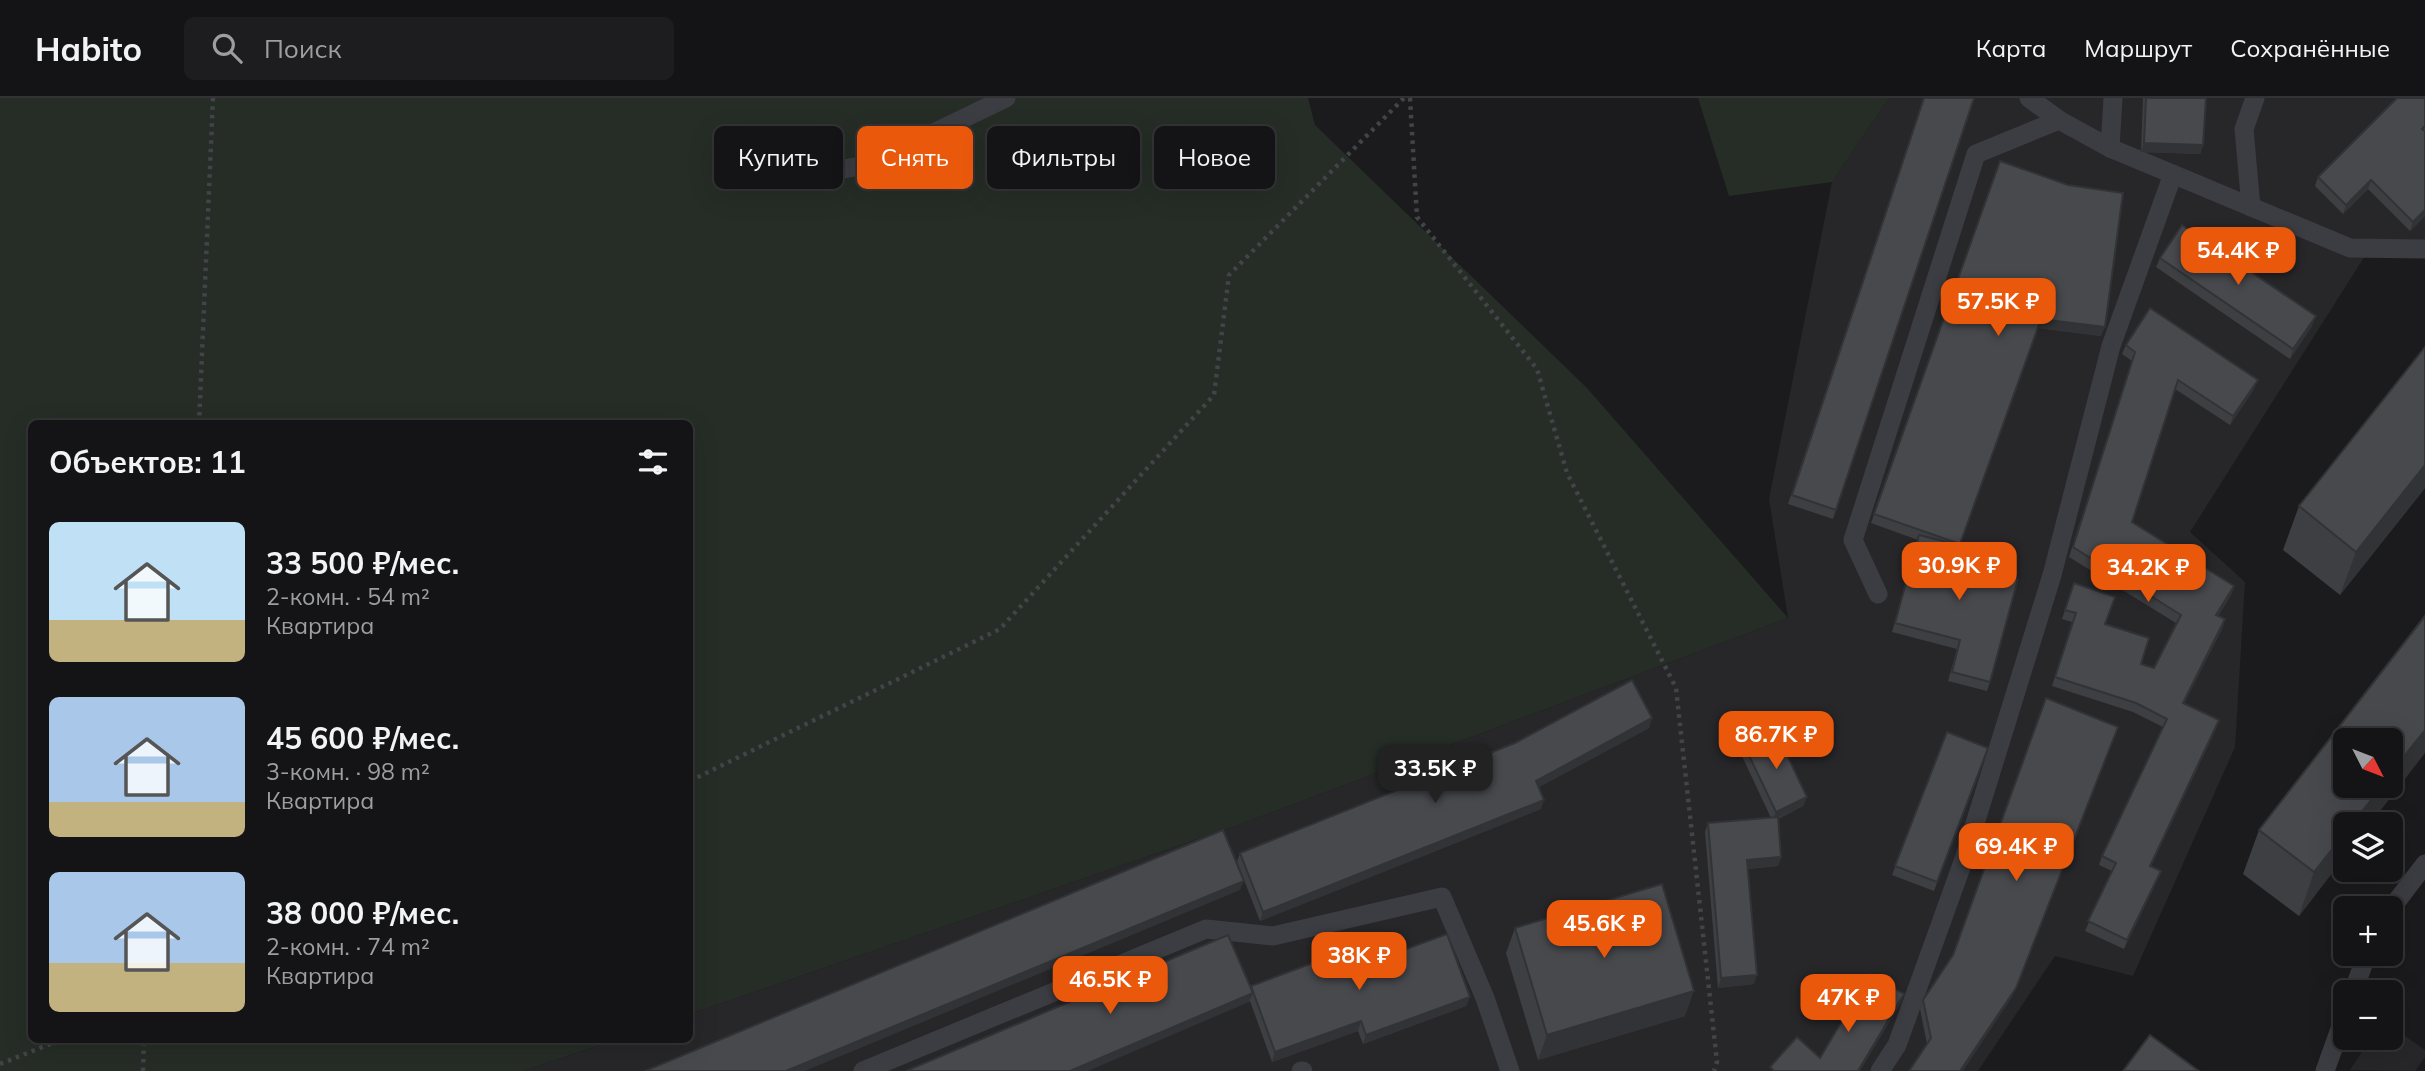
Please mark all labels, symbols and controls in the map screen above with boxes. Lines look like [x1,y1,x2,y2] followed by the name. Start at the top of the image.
[184,17,674,80] search box
[35,28,142,69] text: Habito
[208,29,246,67] icon: search
[264,32,342,65] text: Поиск
[1976,33,2046,63] text: Карта
[2084,33,2192,63] text: Маршрут
[2230,33,2390,63] text: Сохранённые
[714,126,843,189] chip: Купить
[857,126,973,189] chip: Снять
[987,126,1140,189] chip: Фильтры
[1154,126,1275,189] chip: Новое
[2173,228,2303,287] pin: 54.4K ₽
[2197,235,2279,264] text: 54.4K ₽
[1933,278,2063,338] pin: 57.5K ₽
[1957,286,2039,315] text: 57.5K ₽
[49,443,246,481] text: Объектов: 11
[634,443,672,481] icon: filters
[1894,542,2024,602] pin: 30.9K ₽
[266,544,459,582] text: 33 500 ₽/мес.
[2083,545,2213,604] pin: 34.2K ₽
[105,550,189,634] icon: home
[1918,550,2000,579] text: 30.9K ₽
[2107,552,2189,581] text: 34.2K ₽
[266,582,430,611] text: 2-комн. · 54 m²
[266,611,374,640] text: Квартира
[1711,712,1841,771] pin: 86.7K ₽
[266,719,459,757] text: 45 600 ₽/мес.
[1735,719,1817,748] text: 86.7K ₽
[105,725,189,809] icon: home
[2333,728,2403,798] north arrow
[2333,728,2403,1050] map controls
[1370,746,1500,805] pin: 33.5K ₽
[1394,753,1476,782] text: 33.5K ₽
[266,757,430,786] text: 3-комн. · 98 m²
[266,786,374,815] text: Квартира
[2333,812,2403,882] button: layers
[1951,824,2081,883] pin: 69.4K ₽
[1975,831,2057,860] text: 69.4K ₽
[266,894,459,932] text: 38 000 ₽/мес.
[2333,896,2403,966] button: +
[105,900,189,984] icon: home
[1539,900,1669,960] pin: 45.6K ₽
[1563,908,1645,937] text: 45.6K ₽
[266,932,430,961] text: 2-комн. · 74 m²
[1310,932,1408,992] pin: 38K ₽
[1327,940,1391,969] text: 38K ₽
[1045,956,1175,1016] pin: 46.5K ₽
[266,961,374,990] text: Квартира
[1069,964,1151,993] text: 46.5K ₽
[1799,974,1897,1034] pin: 47K ₽
[2333,980,2403,1050] button: −
[1816,982,1880,1011] text: 47K ₽

